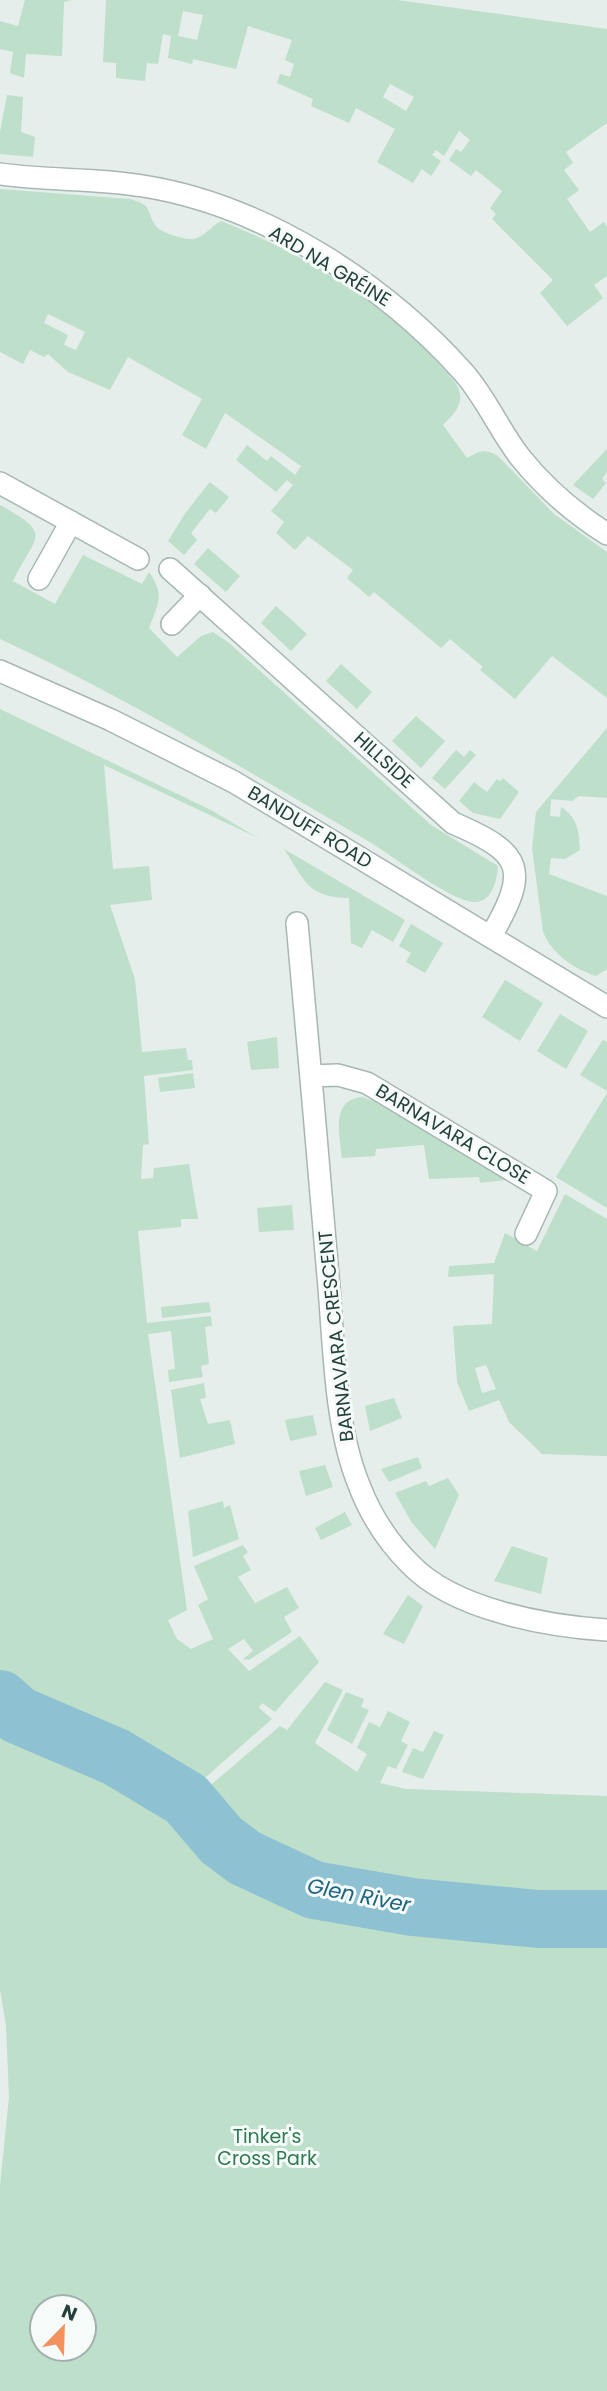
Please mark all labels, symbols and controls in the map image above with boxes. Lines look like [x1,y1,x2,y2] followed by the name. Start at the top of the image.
[264,219,396,313] street label: ARD NA GRÉINE
[348,725,420,795] street label: HILLSIDE
[243,779,377,875] street label: BANDUFF ROAD
[371,1077,535,1191] street label: BARNAVARA CLOSE
[311,1229,361,1443] street label: BARNAVARA CRESCENT
[305,1871,414,1919] water label: Glen River
[217,2123,317,2172] park label: Tinker's Cross Park
[28,2293,98,2363] north arrow
[58,2298,81,2328] text: N

